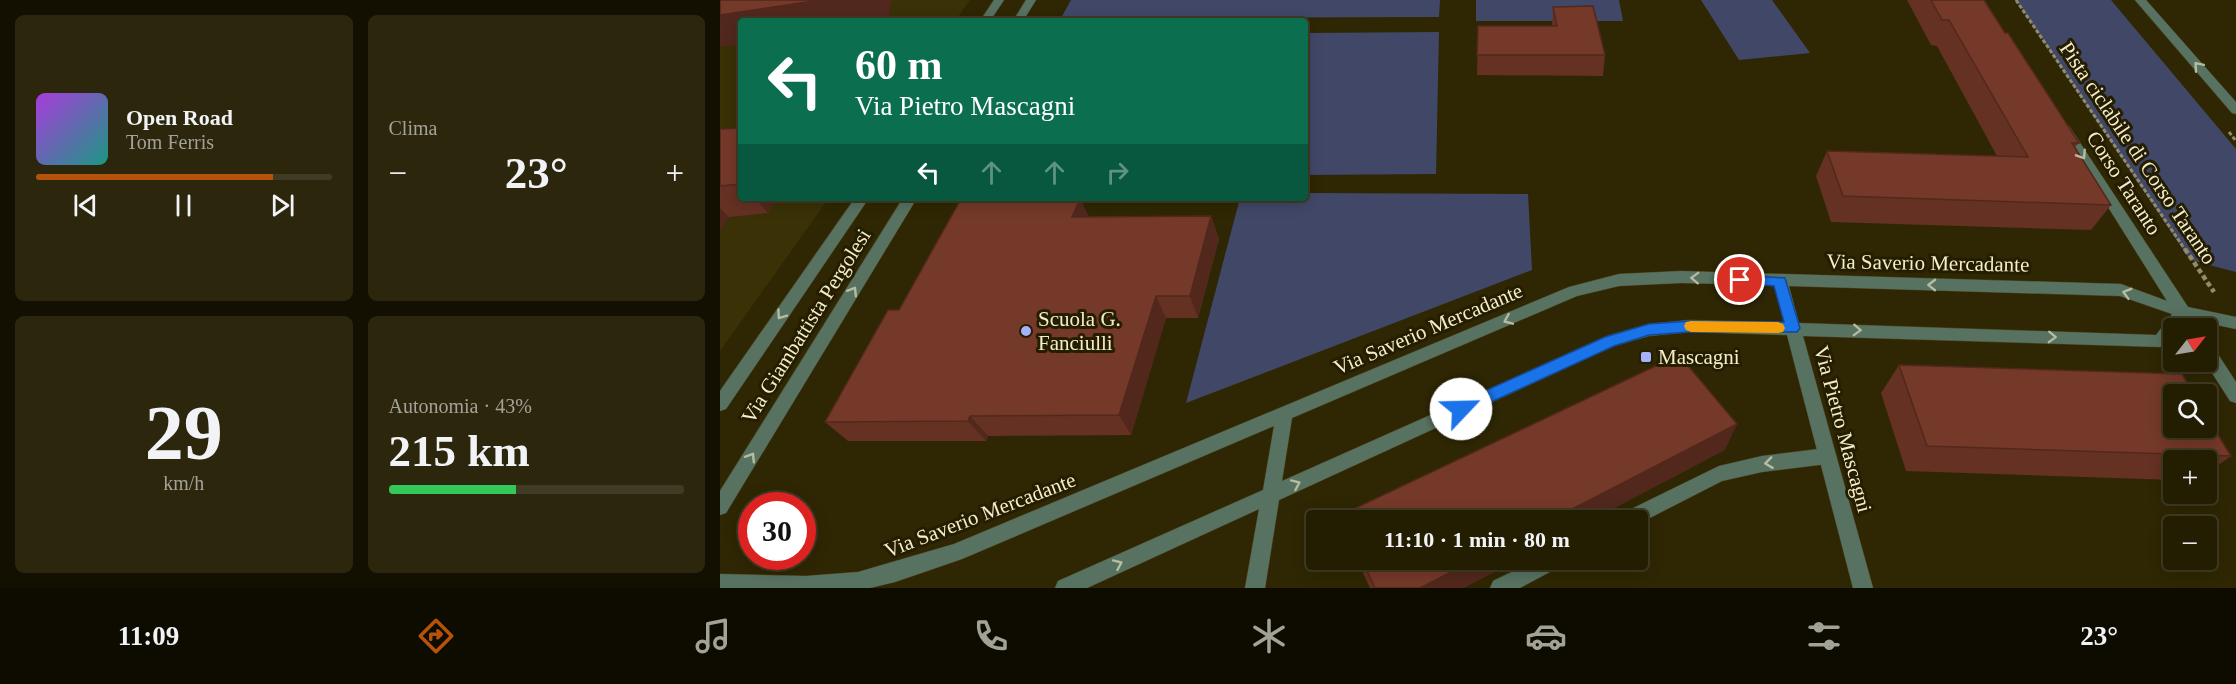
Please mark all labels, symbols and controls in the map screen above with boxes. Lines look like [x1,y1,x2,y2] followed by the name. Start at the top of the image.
[2054,37,2222,269] street label: Pista ciclabile di Corso Taranto
[756,42,834,120] icon: left
[855,42,943,88] text: 60 m
[2194,62,2205,73] one-way arrow
[855,91,1075,121] text: Via Pietro Mascagni
[126,105,233,130] text: Open Road
[389,117,437,139] text: Clima
[2081,126,2167,240] street label: Corso Taranto
[126,131,214,153] text: Tom Ferris
[505,148,568,198] text: 23°
[2074,149,2085,160] one-way arrow
[389,155,407,191] text: −
[665,155,684,191] text: +
[912,156,945,189] icon: left
[975,156,1008,189] icon: ahead
[1038,156,1071,189] icon: ahead
[1101,156,1134,189] icon: right
[69,189,102,222] icon: previous
[167,189,200,222] icon: pause
[266,189,299,222] icon: next
[736,224,876,428] street label: Via Giambattista Pergolesi
[1826,249,2030,277] street label: Via Saverio Mercadante
[1714,254,1765,305] pin
[1723,263,1756,296] icon: arrive
[1691,271,1700,284] one-way arrow
[1330,278,1526,380] street label: Via Saverio Mercadante
[1928,279,1937,291] one-way arrow
[845,287,857,297] one-way arrow
[2122,288,2133,300] one-way arrow
[1038,307,1121,355] place label: Scuola G. Fanciulli
[777,309,788,320] one-way arrow
[1503,313,1514,325] one-way arrow
[2163,318,2217,372] north arrow
[2163,318,2217,570] map controls
[1019,324,1033,338] marker: Scuola G. Fanciulli
[1853,324,1862,337] one-way arrow
[2048,331,2057,343] one-way arrow
[1809,343,1877,515] street label: Via Pietro Mascagni
[1658,345,1740,369] place label: Mascagni
[1639,350,1653,364] marker: Mascagni
[1429,377,1493,441] position arrow
[2163,384,2217,438] button: search
[145,389,223,476] text: 29
[389,395,532,417] text: Autonomia · 43%
[389,426,530,476] text: 215 km
[2163,450,2217,504] button: +
[743,453,755,463] one-way arrow
[1764,456,1774,469] one-way arrow
[881,467,1079,563] street label: Via Saverio Mercadante
[163,472,204,494] text: km/h
[1290,479,1301,491] one-way arrow
[738,492,816,570] speed limit sign: 30
[2163,516,2217,570] button: −
[1384,527,1570,552] text: 11:10 · 1 min · 80 m
[1112,559,1123,571] one-way arrow
[415,615,457,657] icon: directions
[692,615,734,657] icon: music
[970,615,1012,657] icon: phone
[1248,615,1290,657] icon: climate
[1525,615,1567,657] icon: car
[1803,615,1845,657] icon: filters
[118,621,179,651] text: 11:09
[2080,621,2118,651] text: 23°

